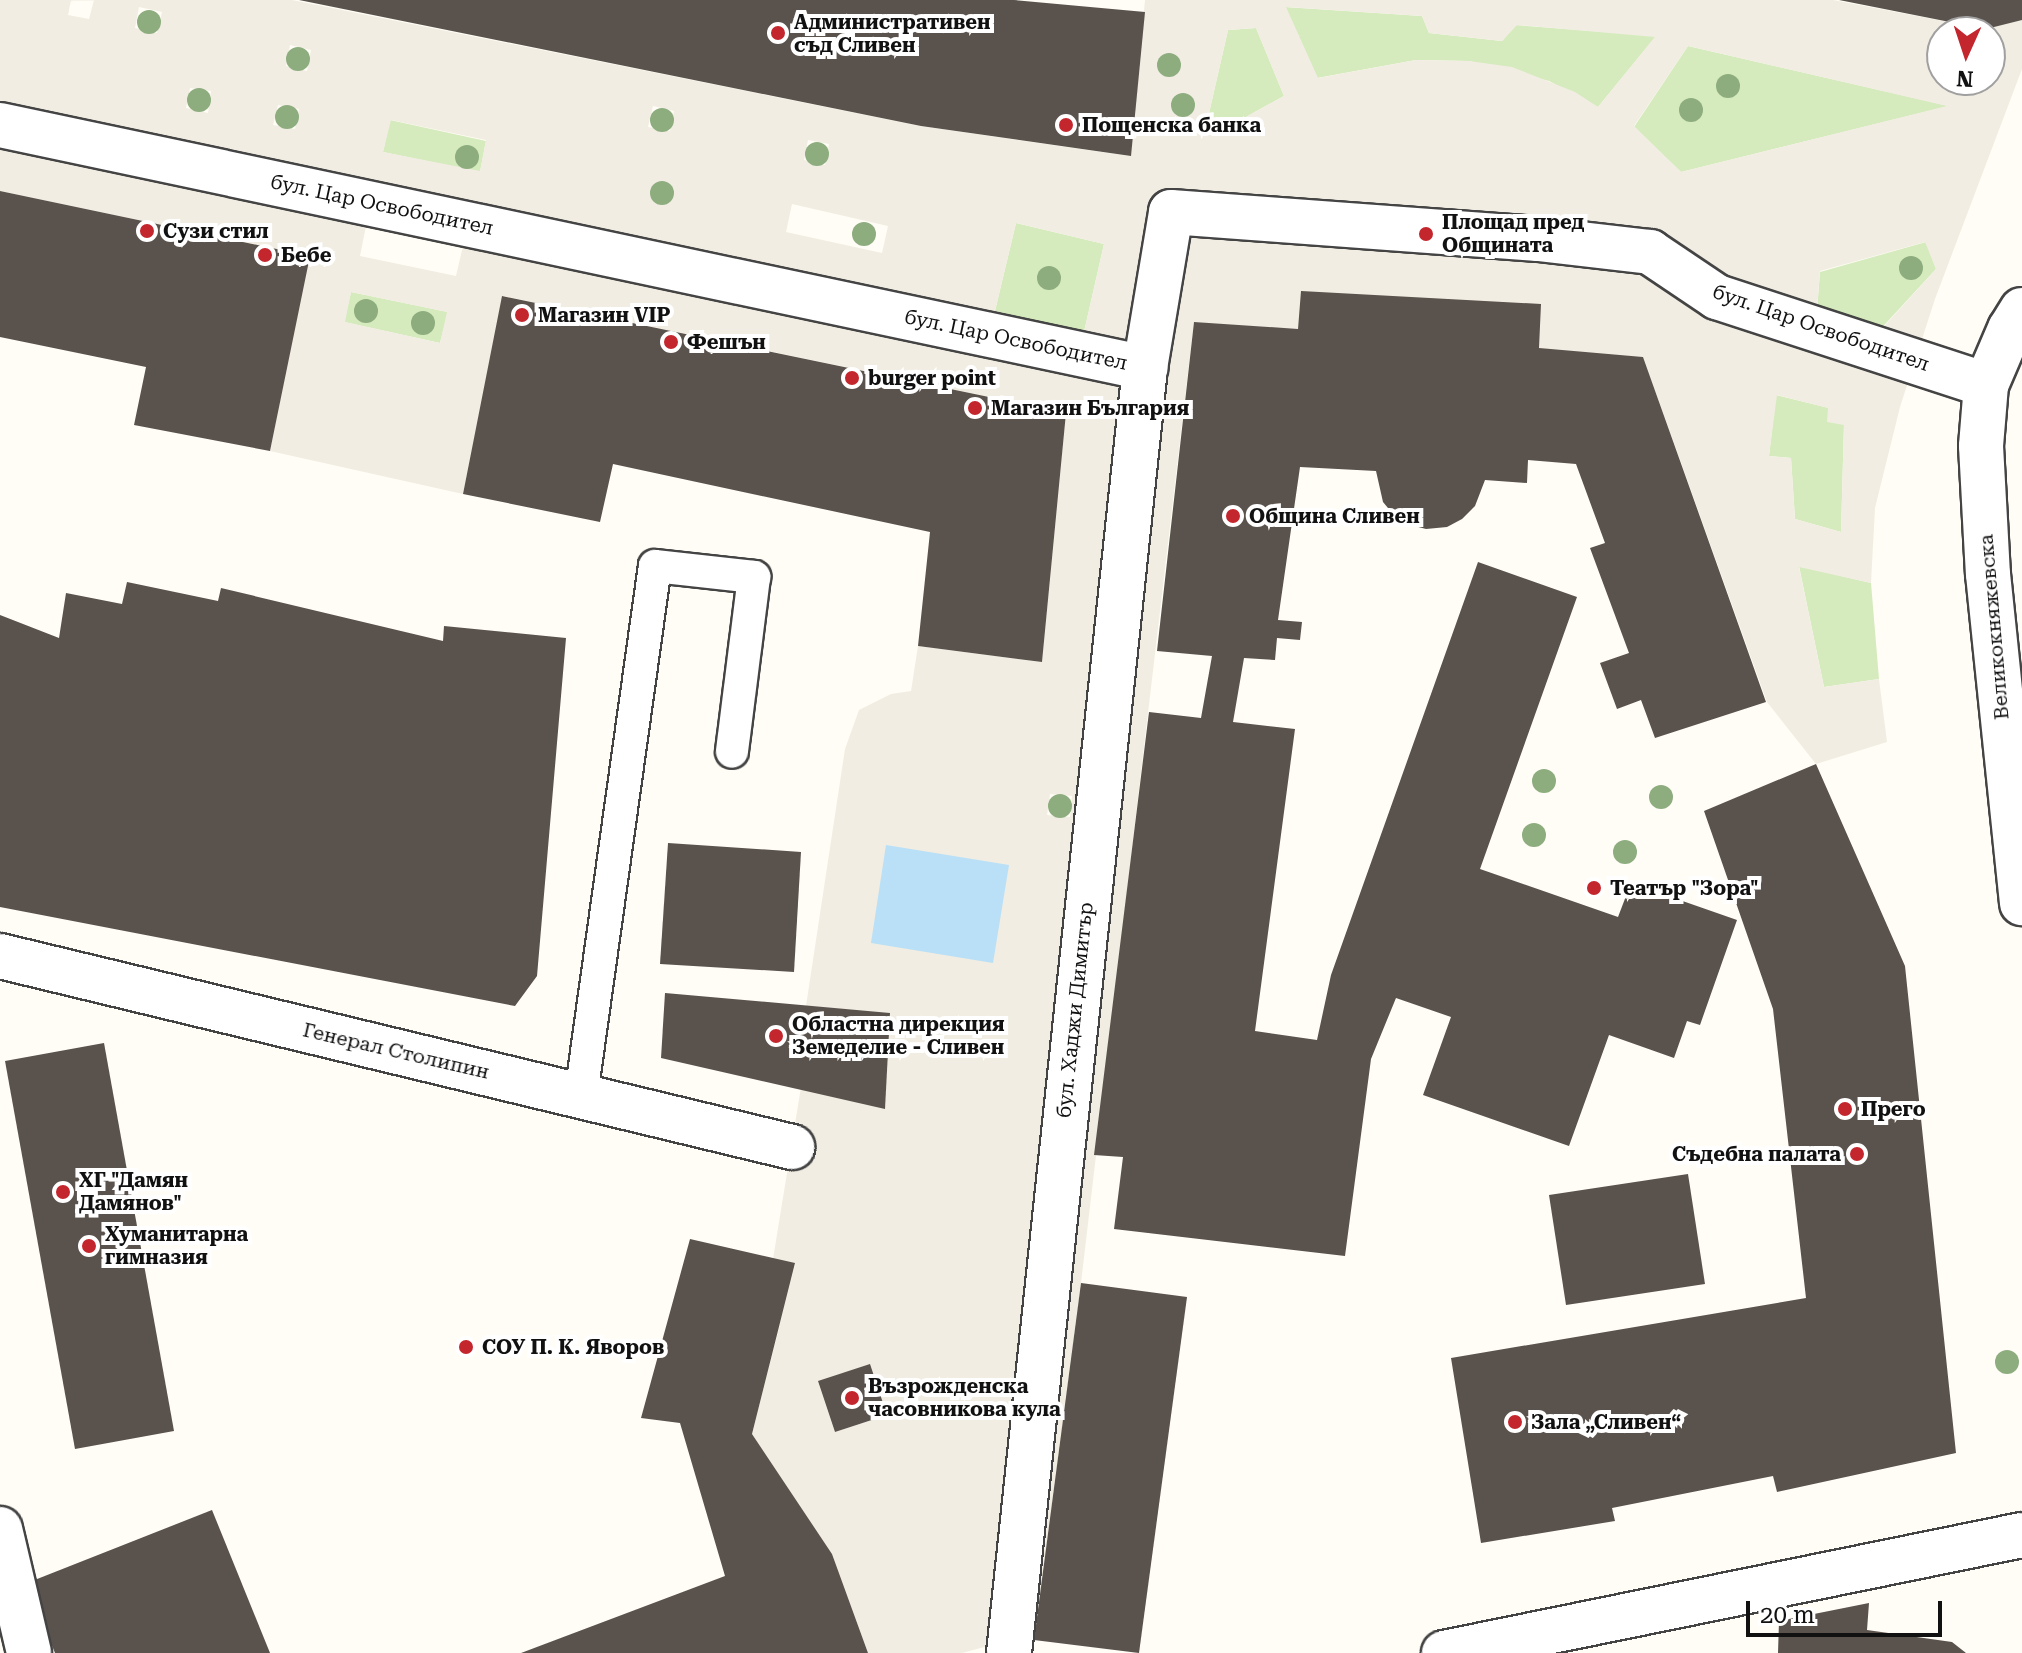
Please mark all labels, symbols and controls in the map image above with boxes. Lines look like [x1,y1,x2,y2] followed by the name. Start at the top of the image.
[794,10,991,57] place label: Административен съд Сливен
[1926,16,2006,96] north arrow
[769,24,787,42] marker: Административен съд Сливен
[1956,66,1974,91] text: N
[1082,113,1261,137] place label: Пощенска банка
[1057,116,1075,134] marker: Пощенска банка
[268,170,496,240] street label: бул. Цар Освободител
[1442,210,1584,257] place label: Площад пред Общината
[163,219,269,243] place label: Сузи стил
[138,222,156,240] marker: Сузи стил
[1417,225,1435,243] marker: Площад пред Общината
[281,243,331,267] place label: Бебе
[256,246,274,264] marker: Бебе
[1710,280,1932,376] street label: бул. Цар Освободител
[538,303,670,327] place label: Магазин VIP
[902,305,1130,375] street label: бул. Цар Освободител
[513,306,531,324] marker: Магазин VIP
[687,330,766,354] place label: Фешън
[662,333,680,351] marker: Фешън
[868,366,996,390] place label: burger point
[843,369,861,387] marker: burger point
[991,396,1189,420] place label: Магазин България
[966,399,984,417] marker: Магазин България
[1249,504,1420,528] place label: Община Сливен
[1224,507,1242,525] marker: Община Сливен
[1974,533,2014,721] street label: Великокняжевска
[1610,876,1759,900] place label: Театър "Зора"
[1585,879,1603,897] marker: Театър "Зора"
[1052,901,1098,1119] street label: бул. Хаджи Димитър
[792,1012,1005,1059] place label: Областна дирекция Земеделие - Сливен
[301,1018,491,1084] street label: Генерал Столипин
[767,1027,785,1045] marker: Областна дирекция Земеделие - Сливен
[1861,1097,1926,1121] place label: Прего
[1836,1100,1854,1118] marker: Прего
[1672,1142,1841,1166] place label: Съдебна палата
[1848,1145,1866,1163] marker: Съдебна палата
[79,1168,188,1215] place label: ХГ "Дамян Дамянов"
[54,1183,72,1201] marker: ХГ "Дамян Дамянов"
[105,1222,248,1269] place label: Хуманитарна гимназия
[80,1237,98,1255] marker: Хуманитарна гимназия
[482,1335,664,1359] place label: СОУ П. К. Яворов
[457,1338,475,1356] marker: СОУ П. К. Яворов
[868,1374,1061,1421] place label: Възрожденска часовникова кула
[843,1389,861,1407] marker: Възрожденска часовникова кула
[1531,1410,1681,1434] place label: Зала „Сливен“
[1506,1413,1524,1431] marker: Зала „Сливен“
[1750,1585,1946,1635] scale bar
[1760,1601,1815,1629] text: 20 m

